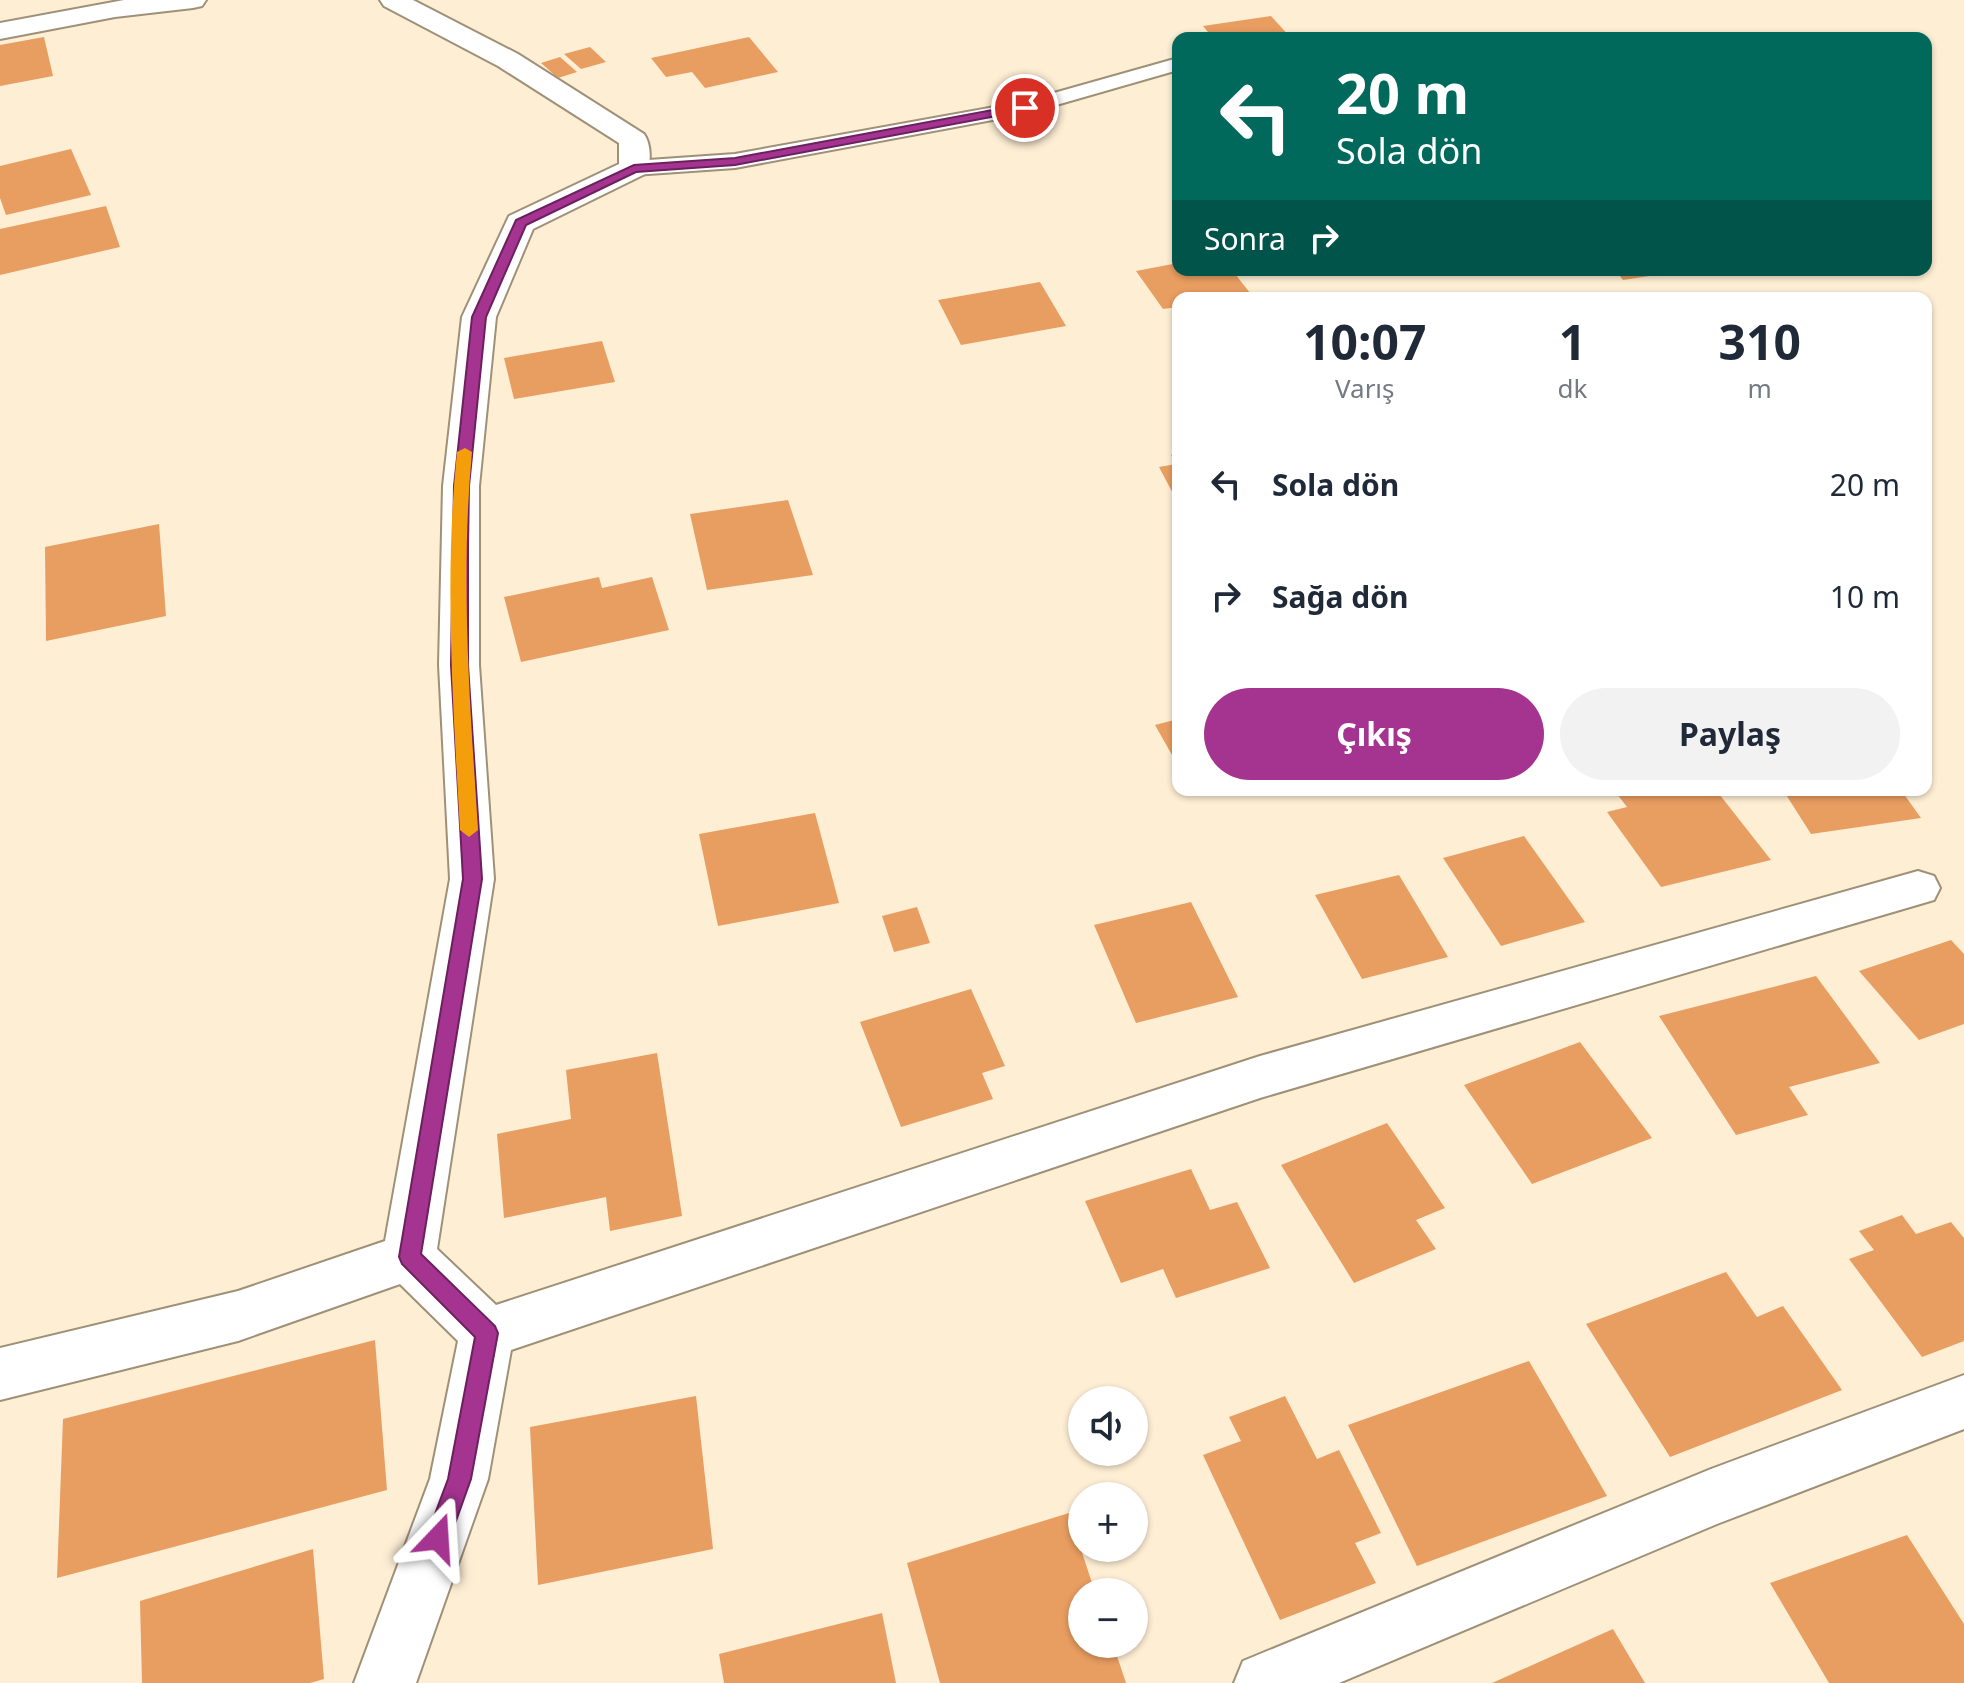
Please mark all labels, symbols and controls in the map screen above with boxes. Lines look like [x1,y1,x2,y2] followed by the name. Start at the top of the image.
[1336,54,1469,130] text: 20 m
[1204,64,1308,168] icon: left
[991,74,1059,142] pin
[1003,86,1047,130] icon: arrive
[1336,126,1483,175] text: Sola dön
[1302,216,1346,260] icon: right
[1204,218,1286,259] text: Sonra
[1303,309,1426,374] text: 10:07
[1559,309,1586,374] text: 1
[1719,309,1801,374] text: 310
[1335,370,1395,406] text: Varış
[1558,370,1587,406] text: dk
[1748,370,1772,406] text: m
[1204,462,1248,506] icon: left
[1272,464,1399,505] text: Sola dön
[1830,464,1900,505] text: 20 m
[1204,574,1248,618] icon: right
[1272,576,1408,617] text: Sağa dön
[1830,576,1900,617] text: 10 m
[1204,688,1544,780] button: Çıkış
[1560,688,1900,780] button: Paylaş
[1068,1386,1148,1658] map controls
[1068,1386,1148,1466] button: sound
[1068,1482,1148,1562] button: +
[396,1496,480,1580] position arrow
[1068,1578,1148,1658] button: −

